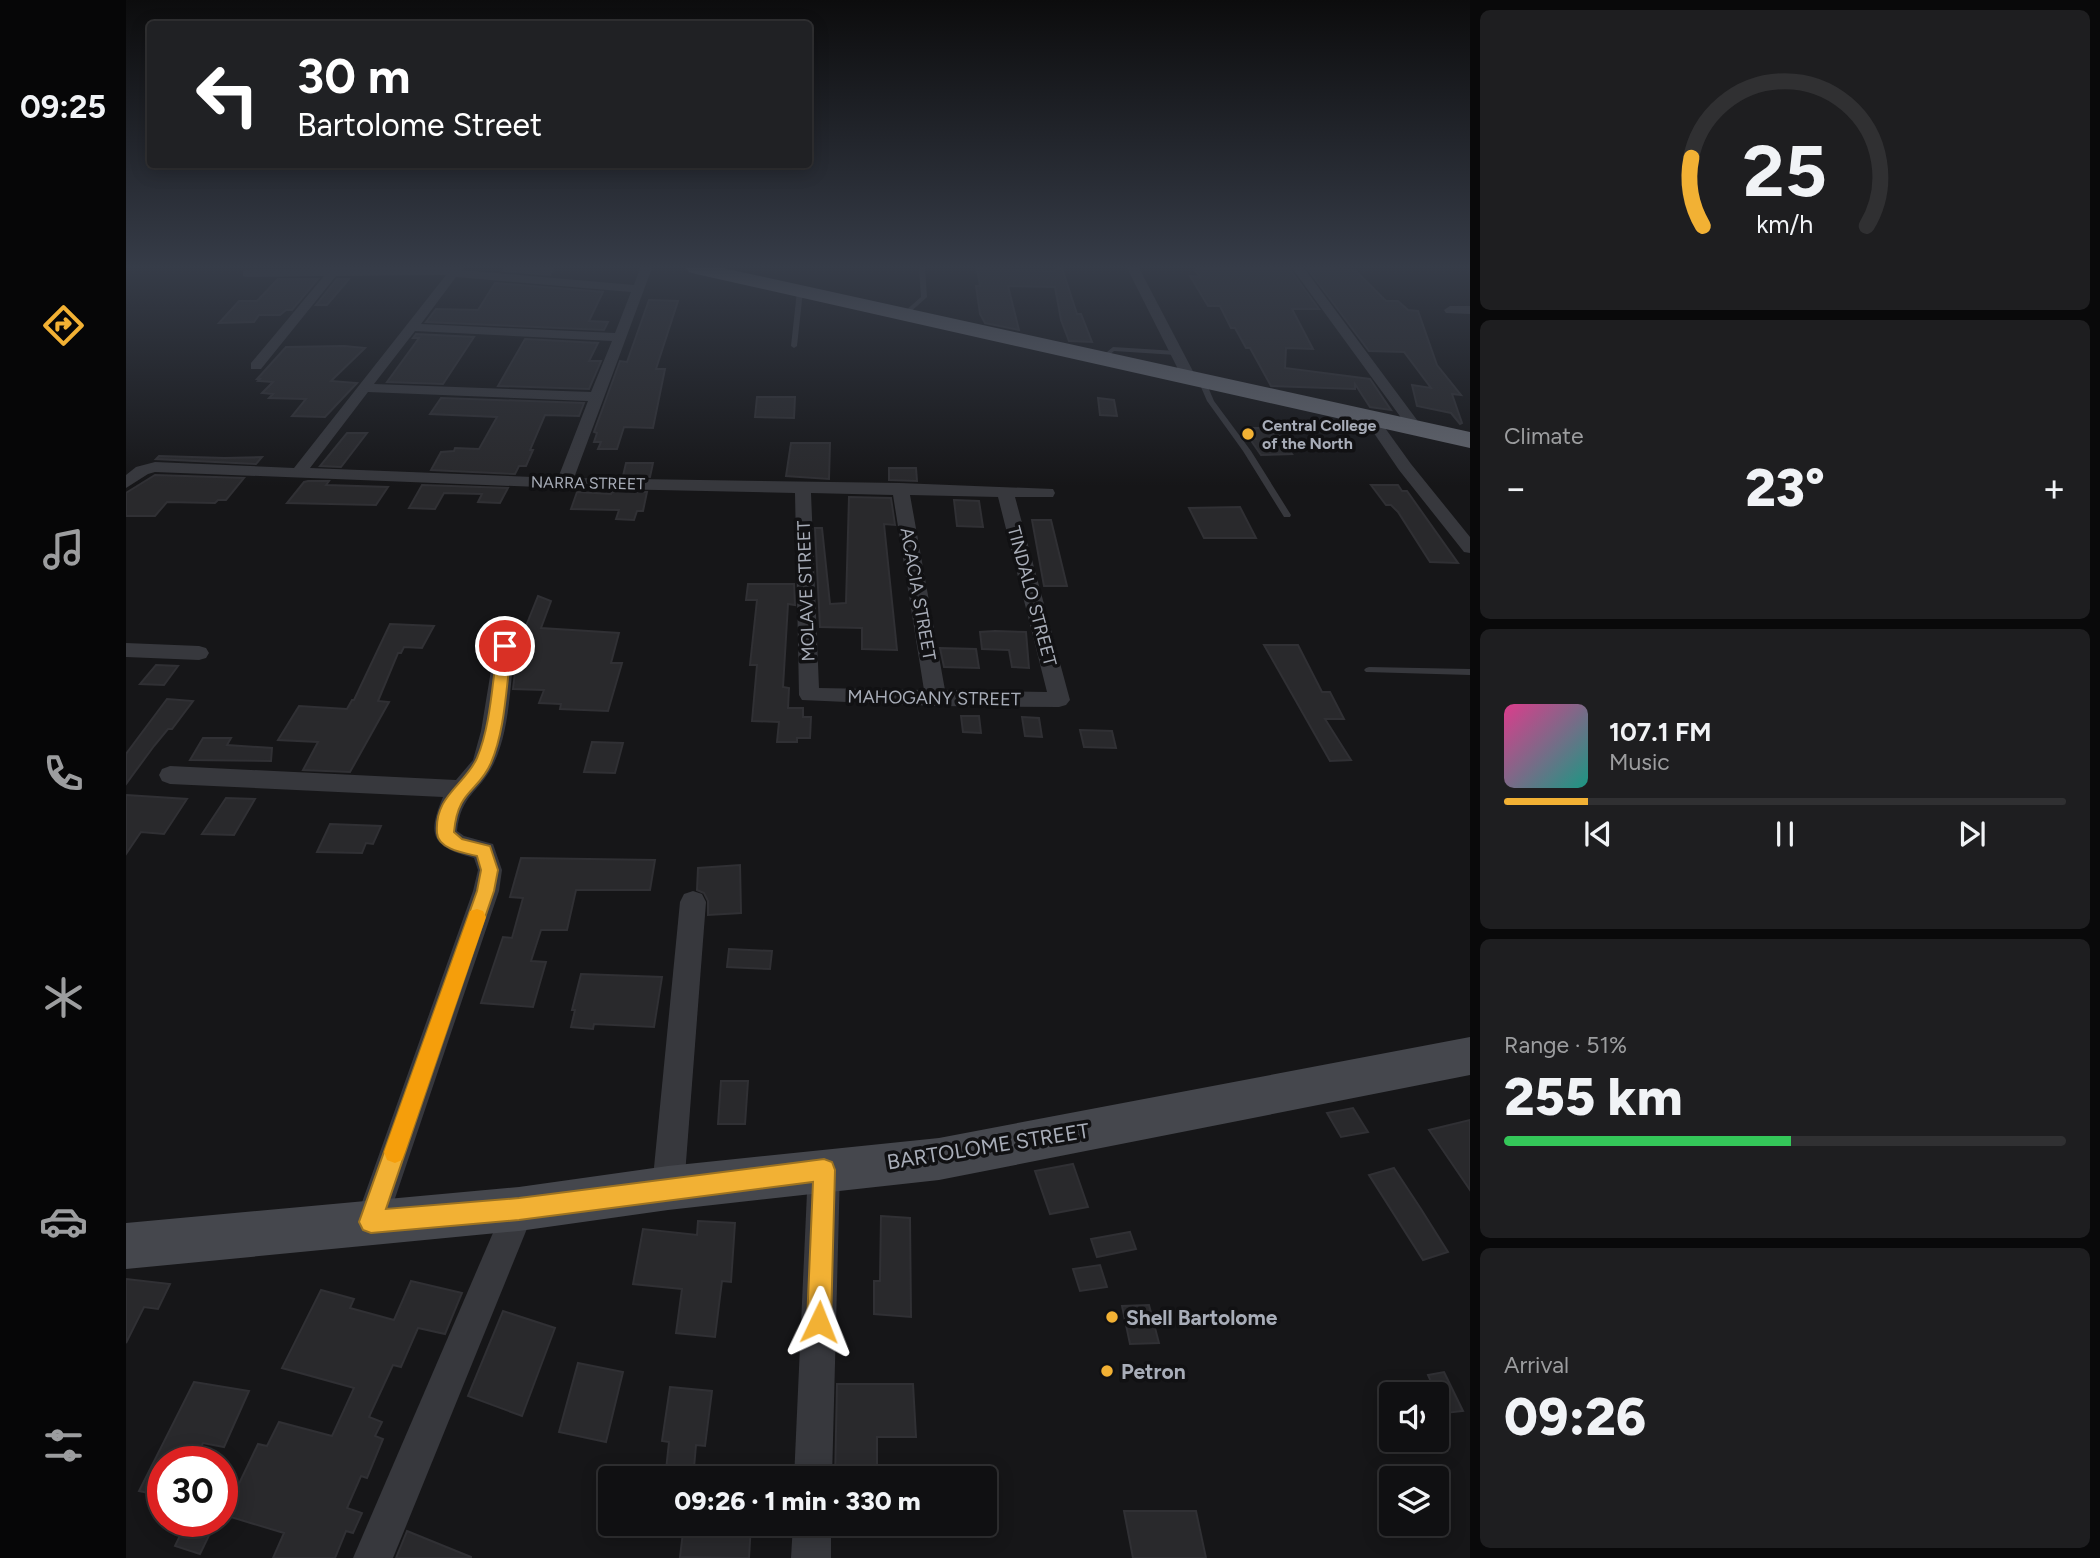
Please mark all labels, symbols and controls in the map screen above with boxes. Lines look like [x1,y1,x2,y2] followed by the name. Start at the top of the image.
[297,46,410,105] text: 30 m
[182,49,273,140] icon: left
[20,88,106,126] text: 09:25
[297,106,542,144] text: Bartolome Street
[1743,127,1827,214] text: 25
[1756,209,1814,239] text: km/h
[39,301,88,350] icon: directions
[1262,416,1377,453] place label: Central College of the North
[1504,422,1583,450] text: Climate
[1240,426,1256,442] marker: Central College of the North
[1745,457,1825,519] text: 23°
[1504,465,1528,511] text: −
[2042,465,2066,511] text: +
[531,473,646,494] street label: NARRA STREET
[793,520,819,662] street label: MOLAVE STREET
[1003,523,1061,669] street label: TINDALO STREET
[39,525,88,574] icon: music
[895,526,941,662] street label: ACACIA STREET
[475,616,535,676] pin
[486,627,524,665] icon: arrive
[847,685,1021,711] street label: MAHOGANY STREET
[1609,716,1712,748] text: 107.1 FM
[1609,748,1670,776] text: Music
[39,749,88,798] icon: phone
[1579,815,1617,853] icon: previous
[1766,815,1804,853] icon: pause
[1953,815,1991,853] icon: next
[39,973,88,1022] icon: climate
[1504,1031,1627,1059] text: Range · 51%
[1504,1066,1683,1128] text: 255 km
[885,1118,1091,1174] street label: BARTOLOME STREET
[39,1197,88,1246] icon: car
[782,1285,856,1359] position arrow
[1126,1305,1278,1330] place label: Shell Bartolome
[1104,1309,1120,1325] marker: Shell Bartolome
[1504,1351,1569,1379] text: Arrival
[1121,1359,1186,1384] place label: Petron
[1099,1363,1115,1379] marker: Petron
[1379,1382,1449,1536] map controls
[1379,1382,1449,1452] button: sound
[1504,1386,1646,1448] text: 09:26
[39,1421,88,1470] icon: filters
[147,1446,238,1537] speed limit sign: 30
[1379,1466,1449,1536] button: layers
[674,1485,921,1517] text: 09:26 · 1 min · 330 m

